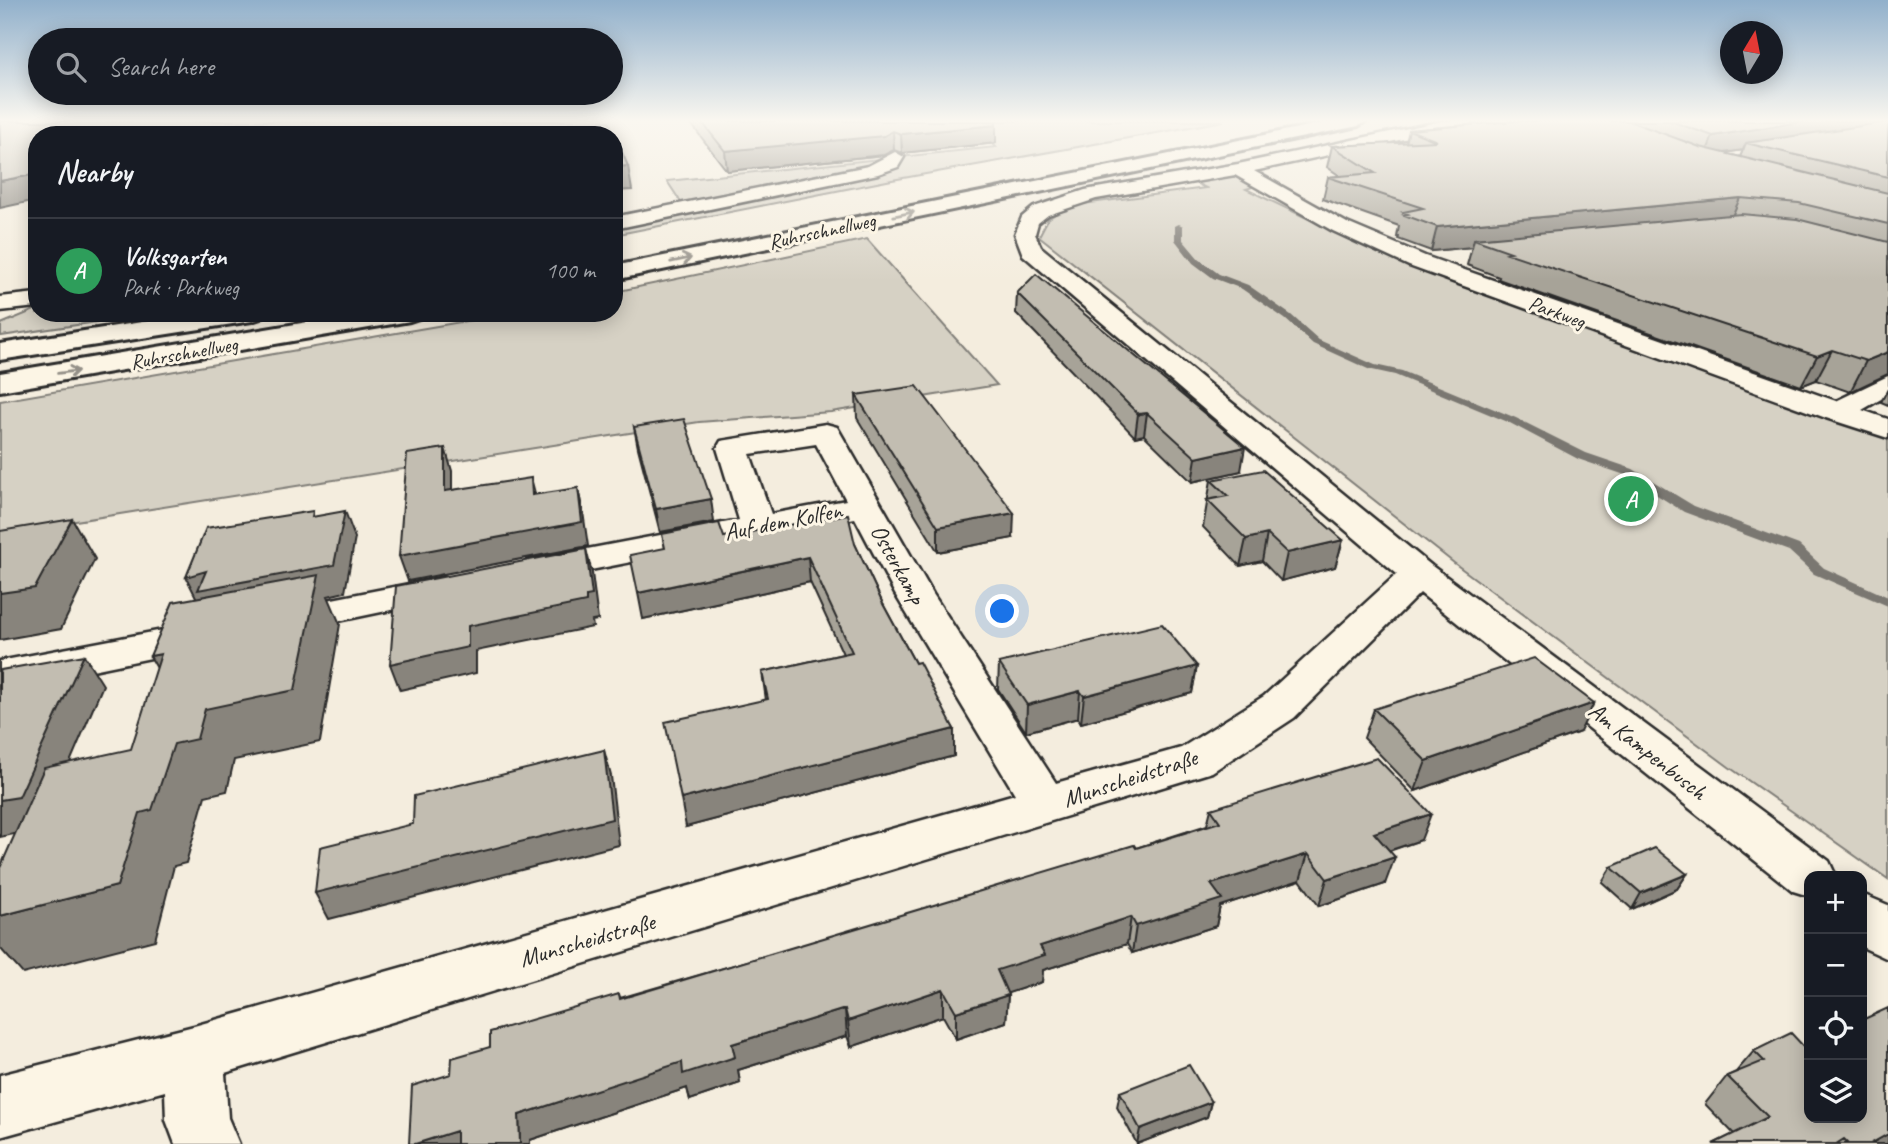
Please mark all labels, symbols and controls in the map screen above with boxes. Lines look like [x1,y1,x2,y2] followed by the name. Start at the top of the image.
[1720,21,1783,84] north arrow
[28,28,623,105] search box
[52,48,90,86] icon: search
[108,50,214,83] text: Search here
[56,153,132,191] text: Nearby
[766,207,879,255] street label: Ruhrschnellweg
[892,207,915,220] one-way arrow
[123,240,227,273] text: Volksgarten
[669,252,692,266] one-way arrow
[73,256,85,285] text: A
[546,256,595,285] text: 100 m
[123,273,239,302] text: Park · Parkweg
[1525,290,1590,335] street label: Parkweg
[128,331,241,375] street label: Ruhrschnellweg
[56,365,78,378] one-way arrow
[1608,473,1654,525] pin: A
[722,495,846,547] street label: Auf dem Kolfen
[864,519,933,611] street label: Osterkamp
[985,594,1019,628] your location
[1583,695,1714,807] street label: Am Kampenbusch
[1059,742,1203,814] street label: Munscheidstraße
[1804,871,1867,1123] map controls
[1804,871,1867,934] button: +
[516,906,660,974] street label: Munscheidstraße
[1804,934,1867,997] button: −
[1804,997,1867,1060] button: locate
[1804,1060,1867,1123] button: layers

